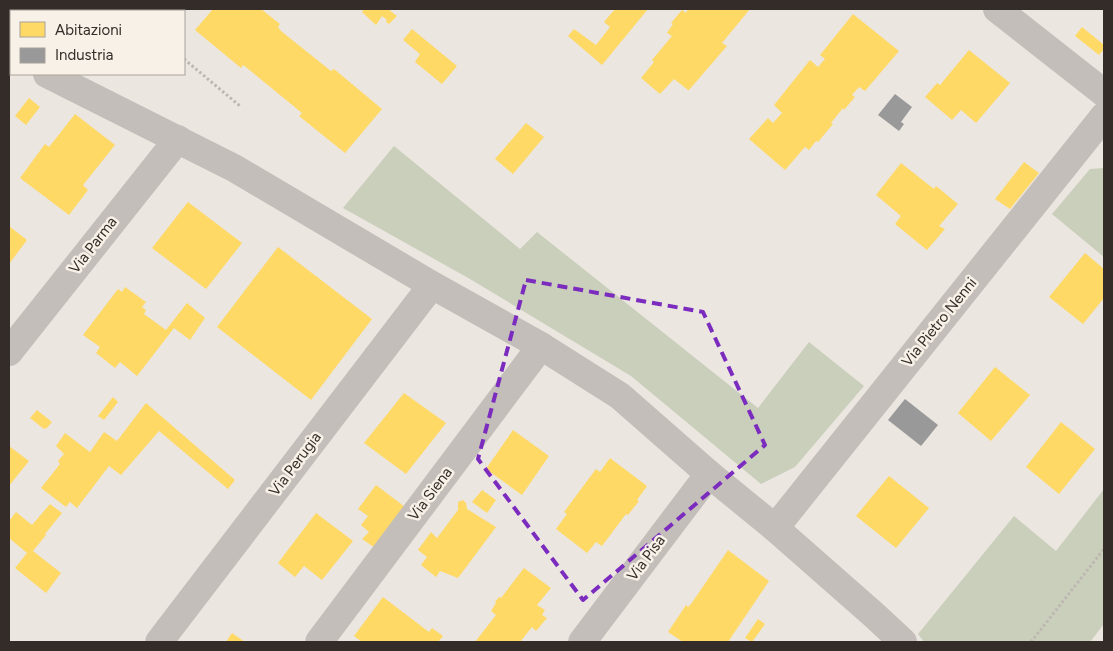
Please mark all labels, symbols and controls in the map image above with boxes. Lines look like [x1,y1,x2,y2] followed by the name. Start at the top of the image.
[10,10,185,75] legend
[55,21,122,39] text: Abitazioni
[55,46,113,64] text: Industria
[65,213,121,277] street label: Via Parma
[898,274,980,370] street label: Via Pietro Nenni
[265,428,325,500] street label: Via Perugia
[404,464,456,524] street label: Via Siena
[623,532,669,584] street label: Via Pisa

